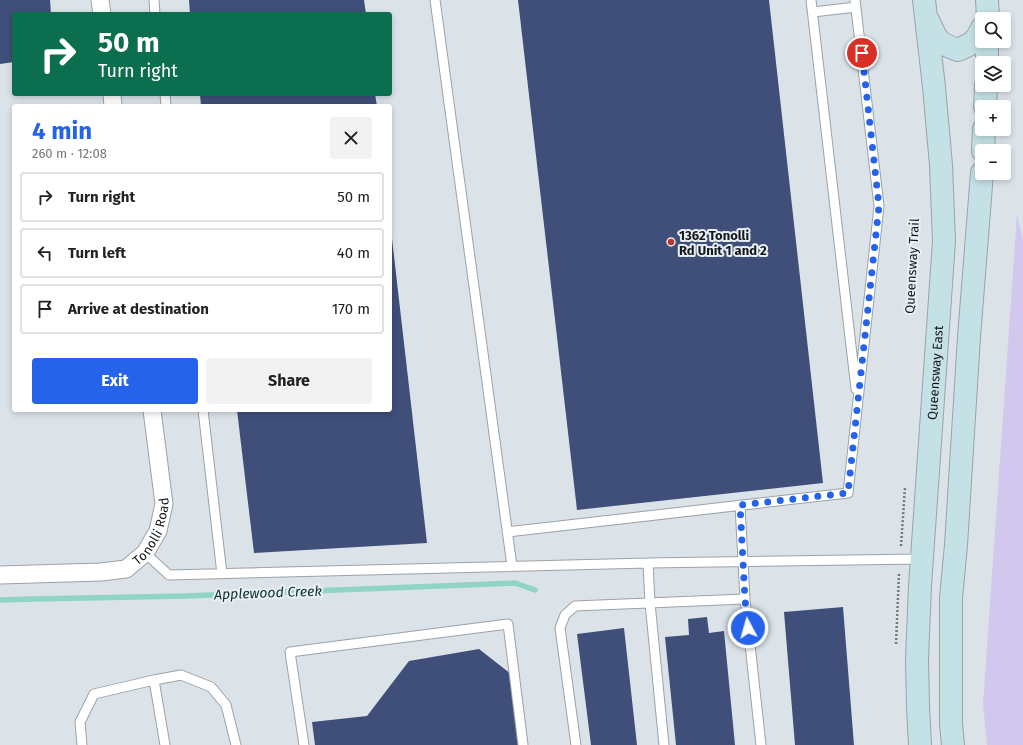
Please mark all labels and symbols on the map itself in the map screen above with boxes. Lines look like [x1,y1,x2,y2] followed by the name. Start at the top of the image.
[845,36,879,70] pin
[902,218,922,314] street label: Queensway Trail
[679,228,767,258] place label: 1362 Tonolli Rd Unit 1 and 2
[666,237,676,247] marker: 1362 Tonolli Rd Unit 1 and 2
[924,325,946,420] street label: Queensway East
[130,497,172,568] street label: Tonolli Road
[213,583,323,603] water label: Applewood Creek
[727,607,769,649] position arrow

